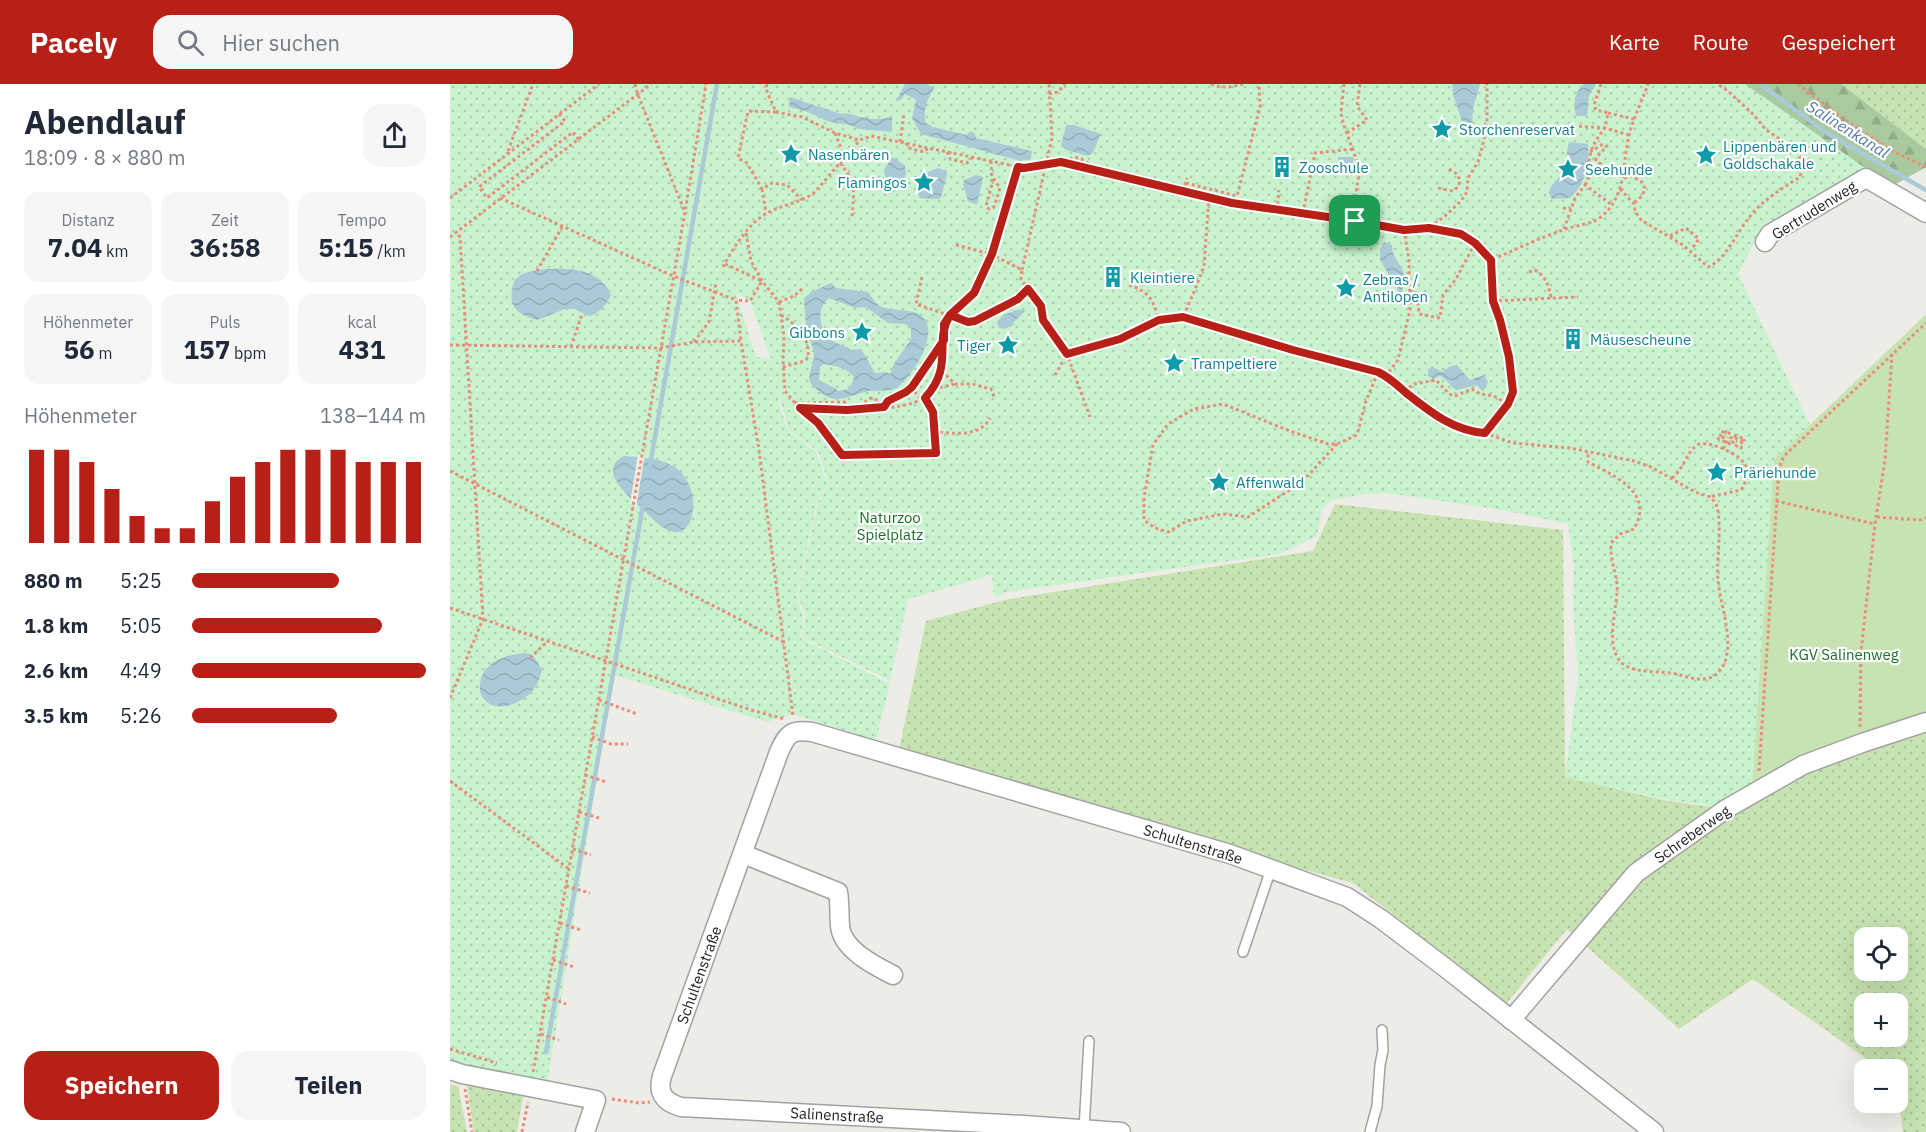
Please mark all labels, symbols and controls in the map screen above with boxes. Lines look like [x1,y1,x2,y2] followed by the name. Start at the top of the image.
[153,15,573,69] search box
[30,24,117,61] text: Pacely
[174,26,207,59] icon: search
[222,28,340,57] text: Hier suchen
[1609,28,1660,56] text: Karte
[1693,28,1749,56] text: Route
[1782,28,1896,56] text: Gespeichert
[1803,96,1893,163] water label: Salinenkanal
[24,100,185,143] text: Abendlauf
[363,104,426,167] button: share
[1430,117,1454,141] place icon: Storchenreservat
[1459,120,1575,139] place label: Storchenreservat
[1723,137,1837,173] place label: Lippenbären und Goldschakale
[779,142,803,166] place icon: Nasenbären
[1694,143,1718,167] place icon: Lippenbären und Goldschakale
[24,144,185,171] text: 18:09 · 8 × 880 m
[808,145,890,164] place label: Nasenbären
[1270,155,1294,179] building icon: Zooschule
[1556,157,1580,181] place icon: Seehunde
[1299,158,1369,177] place label: Zooschule
[1585,160,1653,179] place label: Seehunde
[912,170,936,194] place icon: Flamingos
[838,173,907,192] place label: Flamingos
[1768,176,1860,244] street label: Gertrudenweg
[1329,195,1380,246] pin
[1338,204,1371,237] icon: arrive
[61,210,115,230] text: Distanz
[211,210,239,230] text: Zeit
[337,210,387,230] text: Tempo
[47,230,102,264] text: 7.04
[190,230,260,264] text: 36:58
[318,230,374,264] text: 5:15
[102,241,129,261] text: km
[374,241,406,261] text: /km
[1101,265,1125,289] building icon: Kleintiere
[1130,268,1195,287] place label: Kleintiere
[1363,270,1428,306] place label: Zebras / Antilopen
[1334,276,1358,300] place icon: Zebras / Antilopen
[43,312,133,332] text: Höhenmeter
[210,312,240,332] text: Puls
[347,312,377,332] text: kcal
[850,320,874,344] place icon: Gibbons
[789,323,845,342] place label: Gibbons
[1561,327,1585,351] building icon: Mäusescheune
[1590,330,1691,349] place label: Mäusescheune
[64,332,95,366] text: 56
[183,332,230,366] text: 157
[339,332,385,366] text: 431
[996,333,1020,357] place icon: Tiger
[957,336,991,355] place label: Tiger
[95,343,112,363] text: m
[230,343,267,363] text: bpm
[1162,351,1186,375] place icon: Trampeltiere
[1191,354,1277,373] place label: Trampeltiere
[24,402,137,429] text: Höhenmeter
[320,402,426,429] text: 138–144 m
[1705,460,1729,484] place icon: Präriehunde
[1734,463,1816,482] place label: Präriehunde
[1207,470,1231,494] place icon: Affenwald
[1236,473,1304,492] place label: Affenwald
[857,508,923,544] park label: Naturzoo Spielplatz
[24,567,83,594] text: 880 m
[120,567,162,594] text: 5:25
[24,612,88,639] text: 1.8 km
[120,612,162,639] text: 5:05
[1789,645,1899,664] park label: KGV Salinenweg
[24,657,88,684] text: 2.6 km
[120,657,162,684] text: 4:49
[24,702,88,729] text: 3.5 km
[120,702,162,729] text: 5:26
[1650,801,1734,867] street label: Schreberweg
[1141,820,1245,868] street label: Schultenstraße
[672,923,726,1027] street label: Schultenstraße
[1854,927,1908,1113] map controls
[1854,927,1908,981] button: locate
[1854,993,1908,1047] button: +
[24,1051,219,1120] button: Speichern
[231,1051,426,1120] button: Teilen
[1854,1059,1908,1113] button: −
[790,1103,884,1127] street label: Salinenstraße

